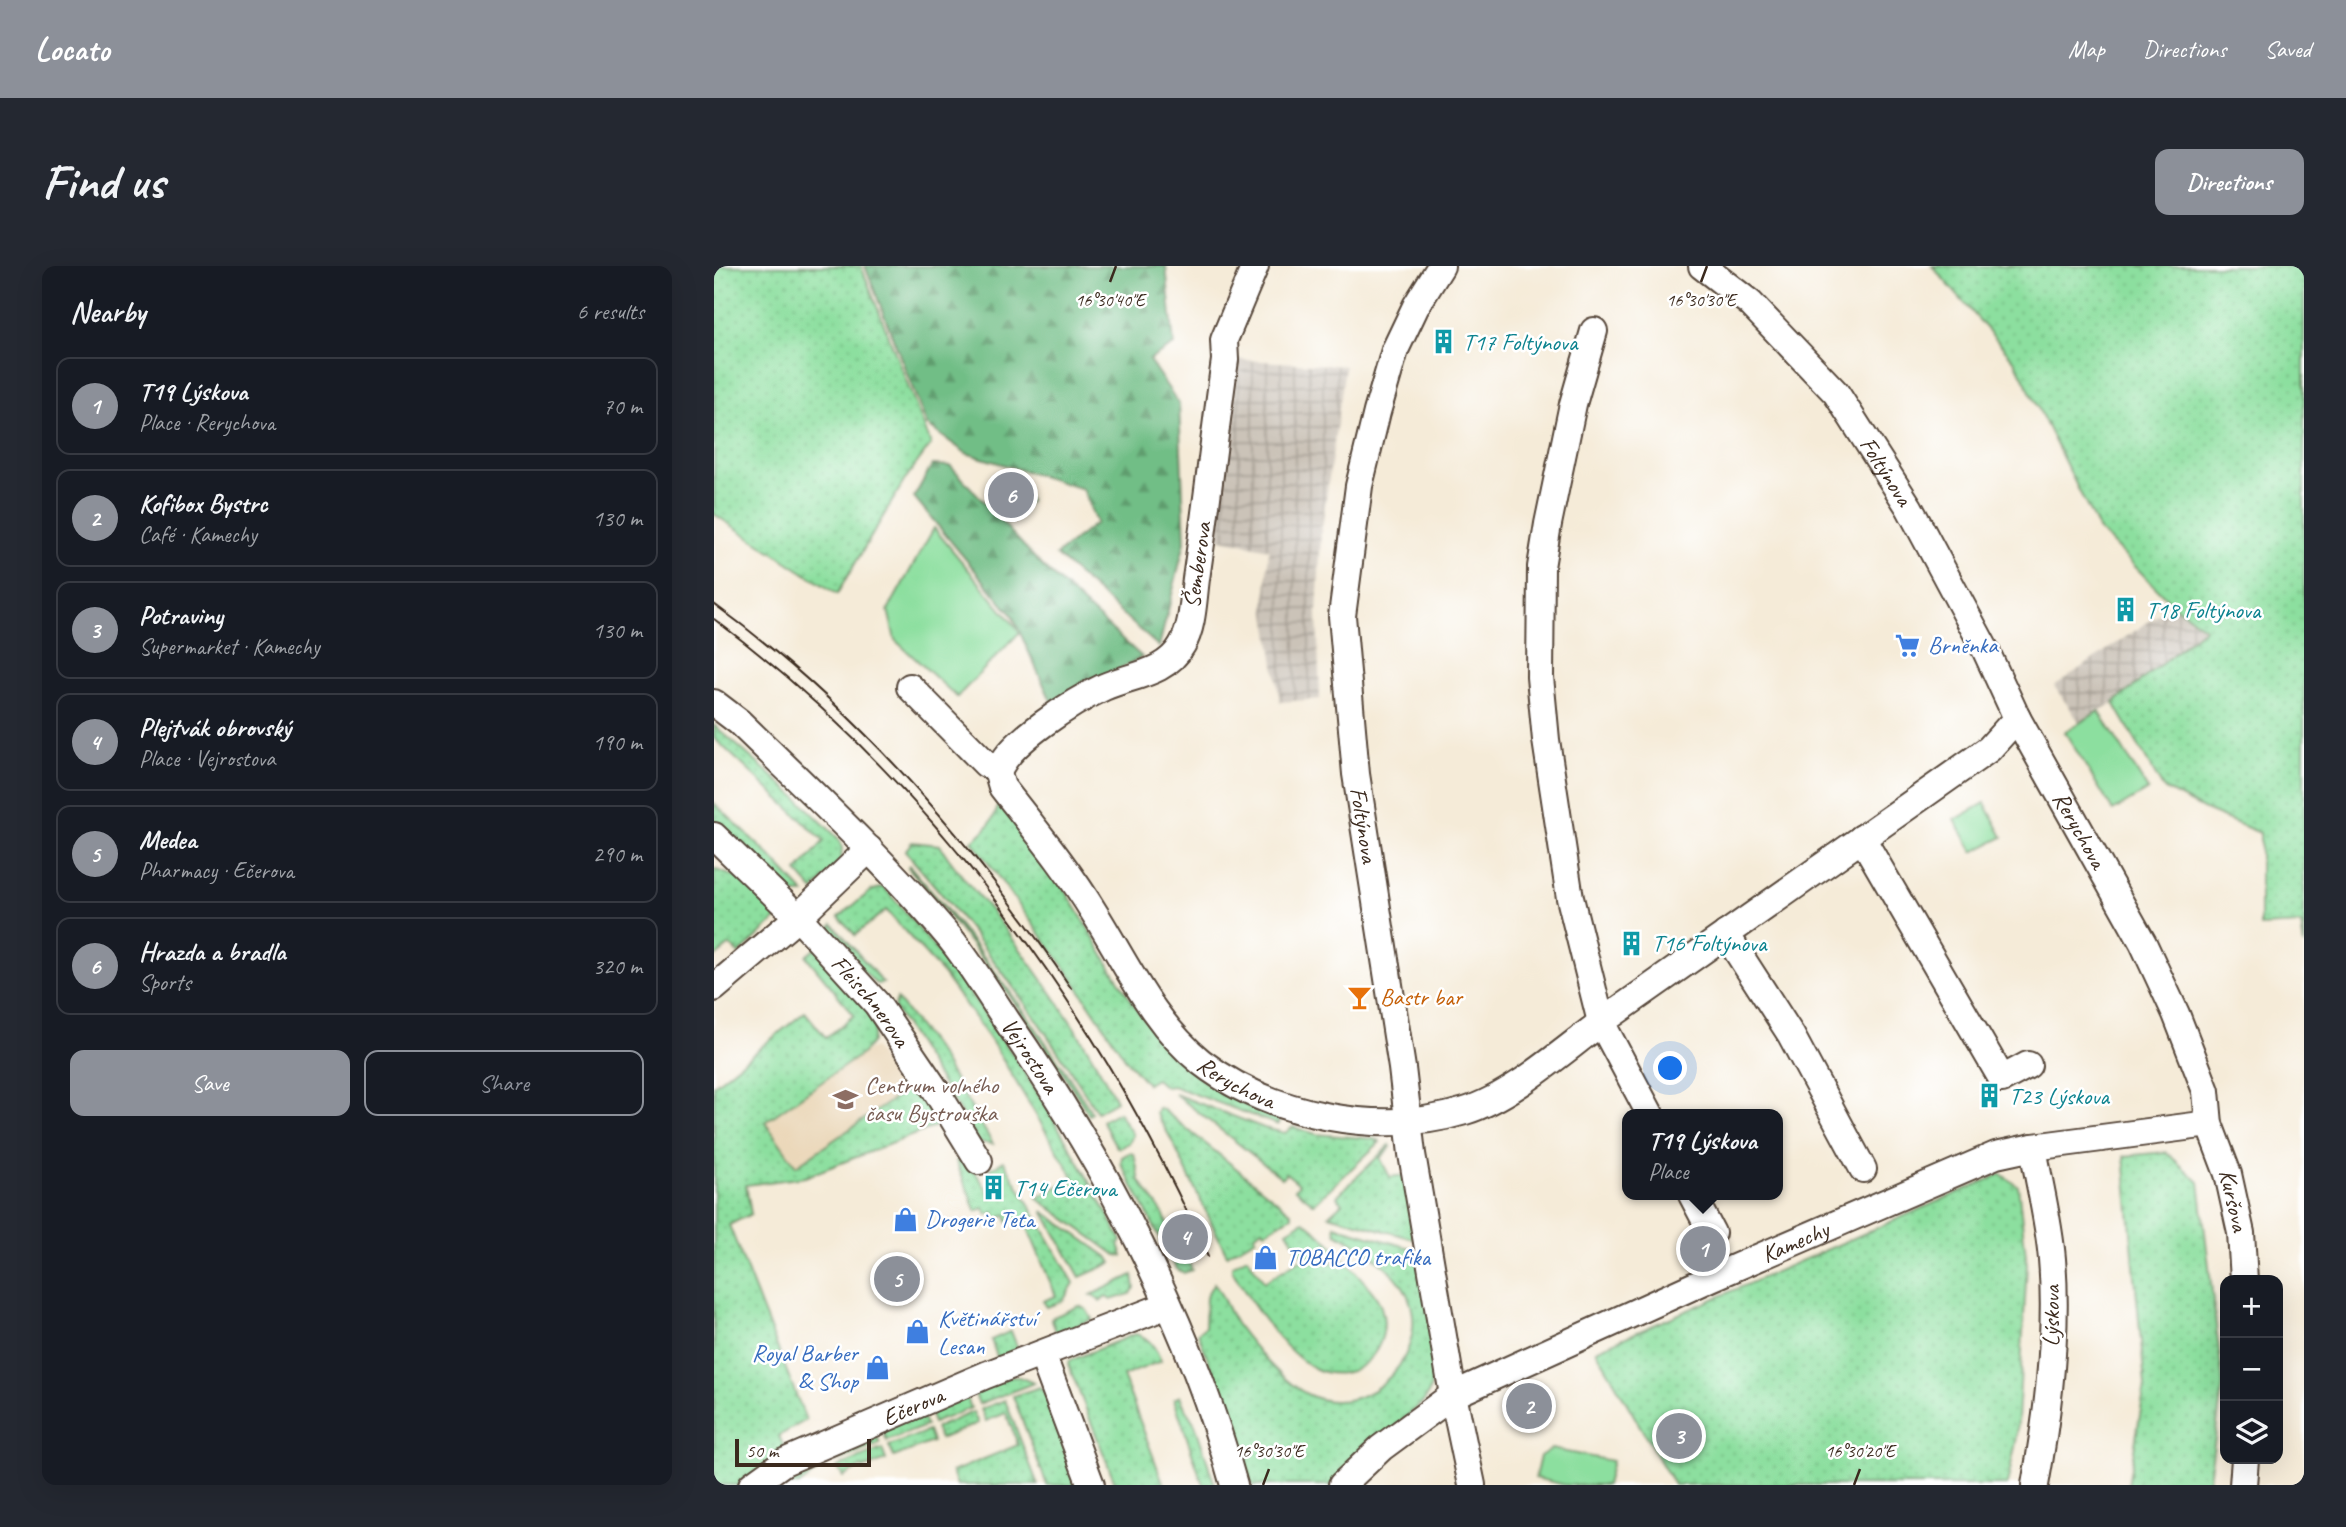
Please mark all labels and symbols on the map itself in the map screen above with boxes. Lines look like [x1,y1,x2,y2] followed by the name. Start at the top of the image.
[1075,289,1147,311] text: 16°30'40"E
[1666,289,1738,311] text: 16°30'30"E
[1463,327,1579,357] place label: T17 Foltýnova
[1429,328,1457,356] building icon: T17 Foltýnova
[1853,431,1920,512] street label: Foltýnova
[988,469,1034,521] pin: 6
[1176,519,1218,610] street label: Šemberova
[2146,595,2262,625] place label: T18 Foltýnova
[2112,596,2140,624] building icon: T18 Foltýnova
[1928,630,1999,660] place label: Brněnka
[1894,631,1922,659] supermarket icon: Brněnka
[1343,785,1385,866] street label: Foltýnova
[2046,786,2114,876] street label: Rerychova
[1652,928,1768,958] place label: T16 Foltýnova
[1618,929,1646,957] building icon: T16 Foltýnova
[825,949,918,1054] street label: Fleischnerova
[1380,982,1465,1012] place label: Bastr bar
[1346,983,1374,1011] bar icon: Bastr bar
[995,1012,1067,1100] street label: Vejrostova
[1191,1049,1281,1116] street label: Rerychova
[1653,1051,1687,1085] your location
[865,1070,1000,1128] place label: Centrum volného času Bystrouška
[2009,1081,2110,1111] place label: T23 Lýskova
[1975,1082,2003,1110] building icon: T23 Lýskova
[831,1085,859,1113] school or university icon: Centrum volného času Bystrouška
[2212,1167,2255,1235] street label: Kuršova
[1014,1173,1118,1203] place label: T14 Ečerova
[980,1174,1008,1202] building icon: T14 Ečerova
[925,1204,1037,1234] place label: Drogerie Teta
[891,1205,919,1233] shop icon: Drogerie Teta
[1162,1211,1208,1263] pin: 4
[1757,1213,1835,1269] street label: Kamechy
[1680,1223,1726,1275] pin: 1
[1286,1242,1431,1272] place label: TOBACCO trafika
[1252,1243,1280,1271] shop icon: TOBACCO trafika
[874,1253,920,1305] pin: 5
[2035,1284,2067,1347] street label: Lýskova
[938,1303,1041,1361] place label: Květinářství Lesan
[904,1318,932,1346] shop icon: Květinářství Lesan
[752,1338,860,1396] place label: Royal Barber & Shop
[864,1353,892,1381] shop icon: Royal Barber & Shop
[878,1379,950,1433] street label: Ečerova
[1506,1380,1552,1432] pin: 2
[1656,1410,1702,1462] pin: 3
[735,1436,872,1468] scale bar
[1234,1440,1306,1462] text: 16°30'30"E
[1825,1440,1897,1462] text: 16°30'20"E

